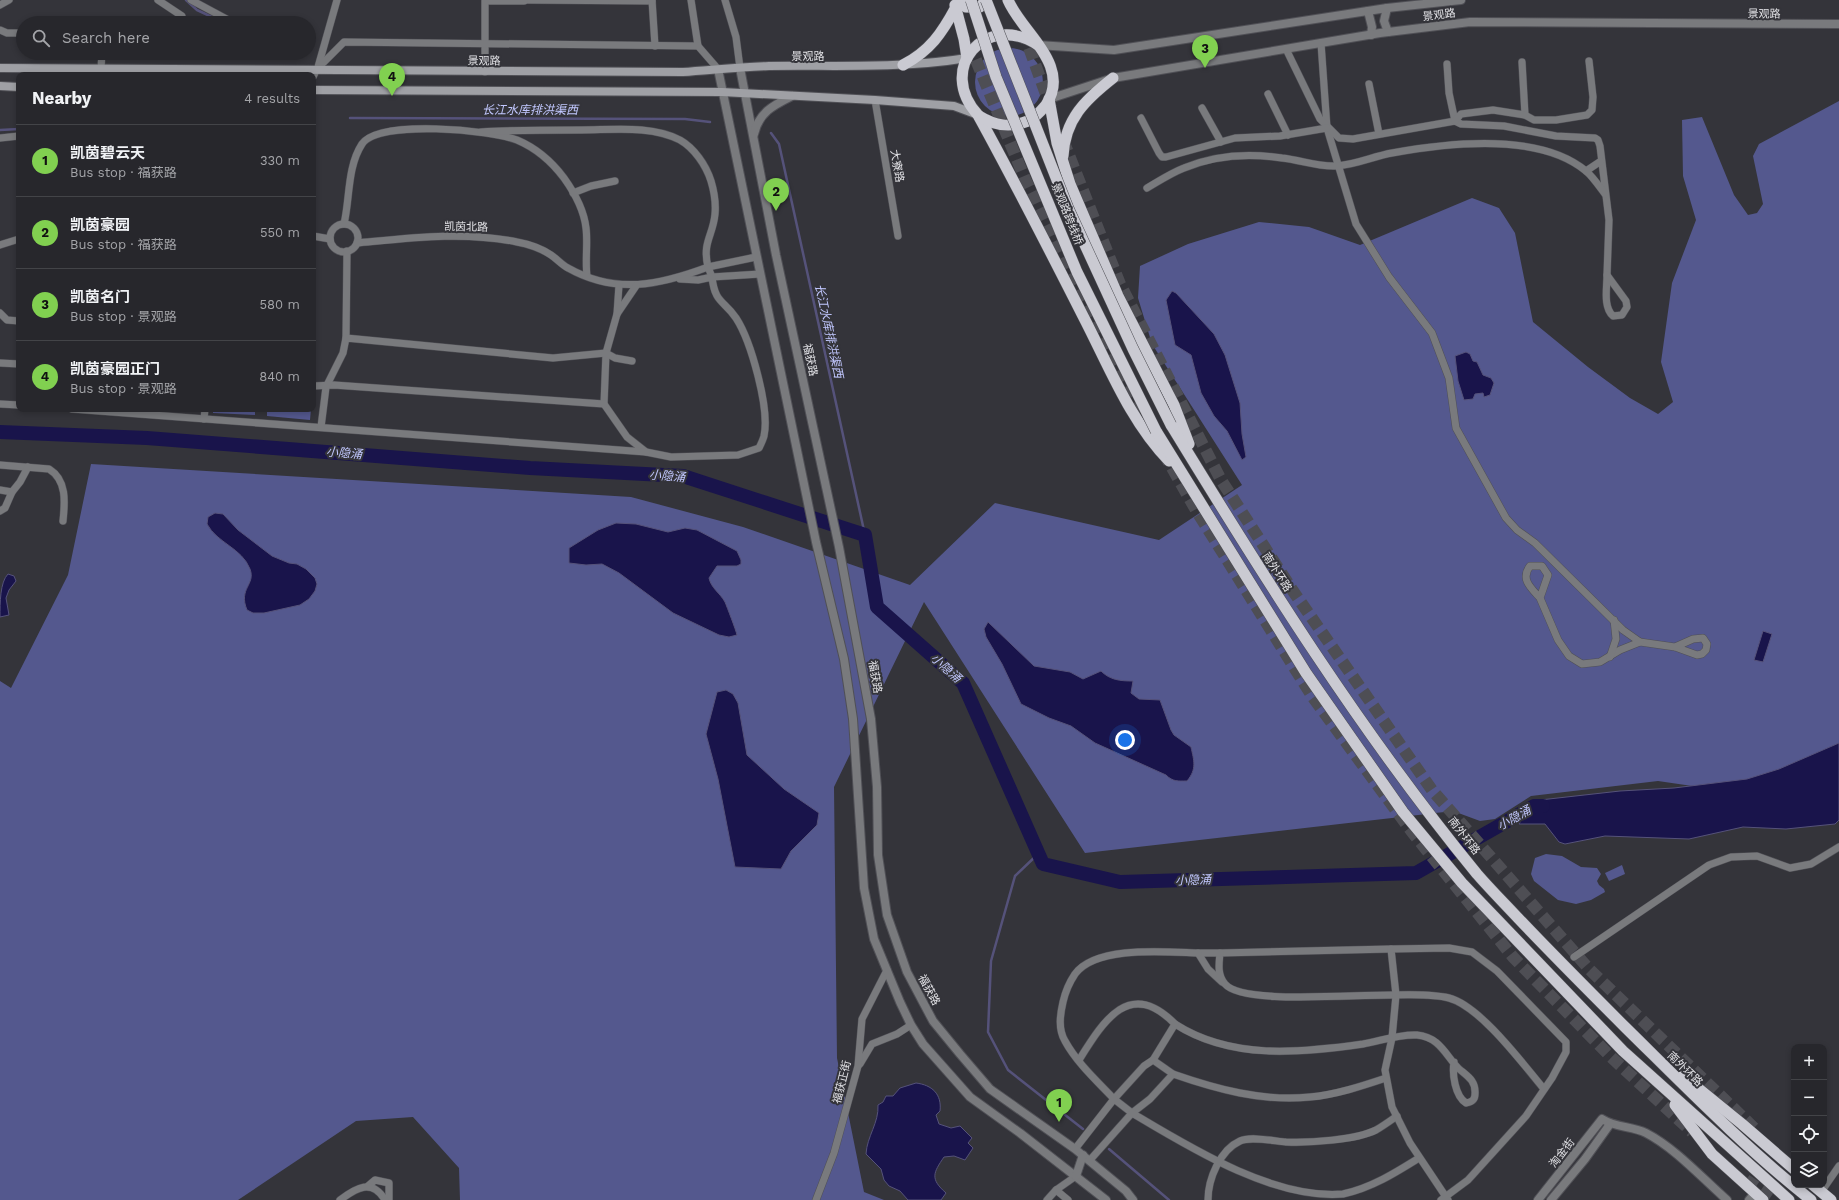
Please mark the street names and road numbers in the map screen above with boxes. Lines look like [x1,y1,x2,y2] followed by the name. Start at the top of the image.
[1422,7,1456,23] street label: 景观路
[1747,7,1781,21] street label: 景观路
[792,50,825,63] street label: 景观路
[467,54,501,68] street label: 景观路
[888,149,906,183] street label: 大寮路
[1049,181,1085,247] street label: 景观路跨线桥
[444,220,488,234] street label: 凯茵北路
[800,343,820,377] street label: 福获路
[1260,550,1294,594] street label: 南外环路
[866,660,884,694] street label: 福获路
[1445,815,1483,857] street label: 南外环路
[915,972,943,1008] street label: 福获路
[1665,1049,1705,1089] street label: 南外环路
[830,1059,854,1105] street label: 福获正街
[1547,1136,1577,1170] street label: 淘金街

